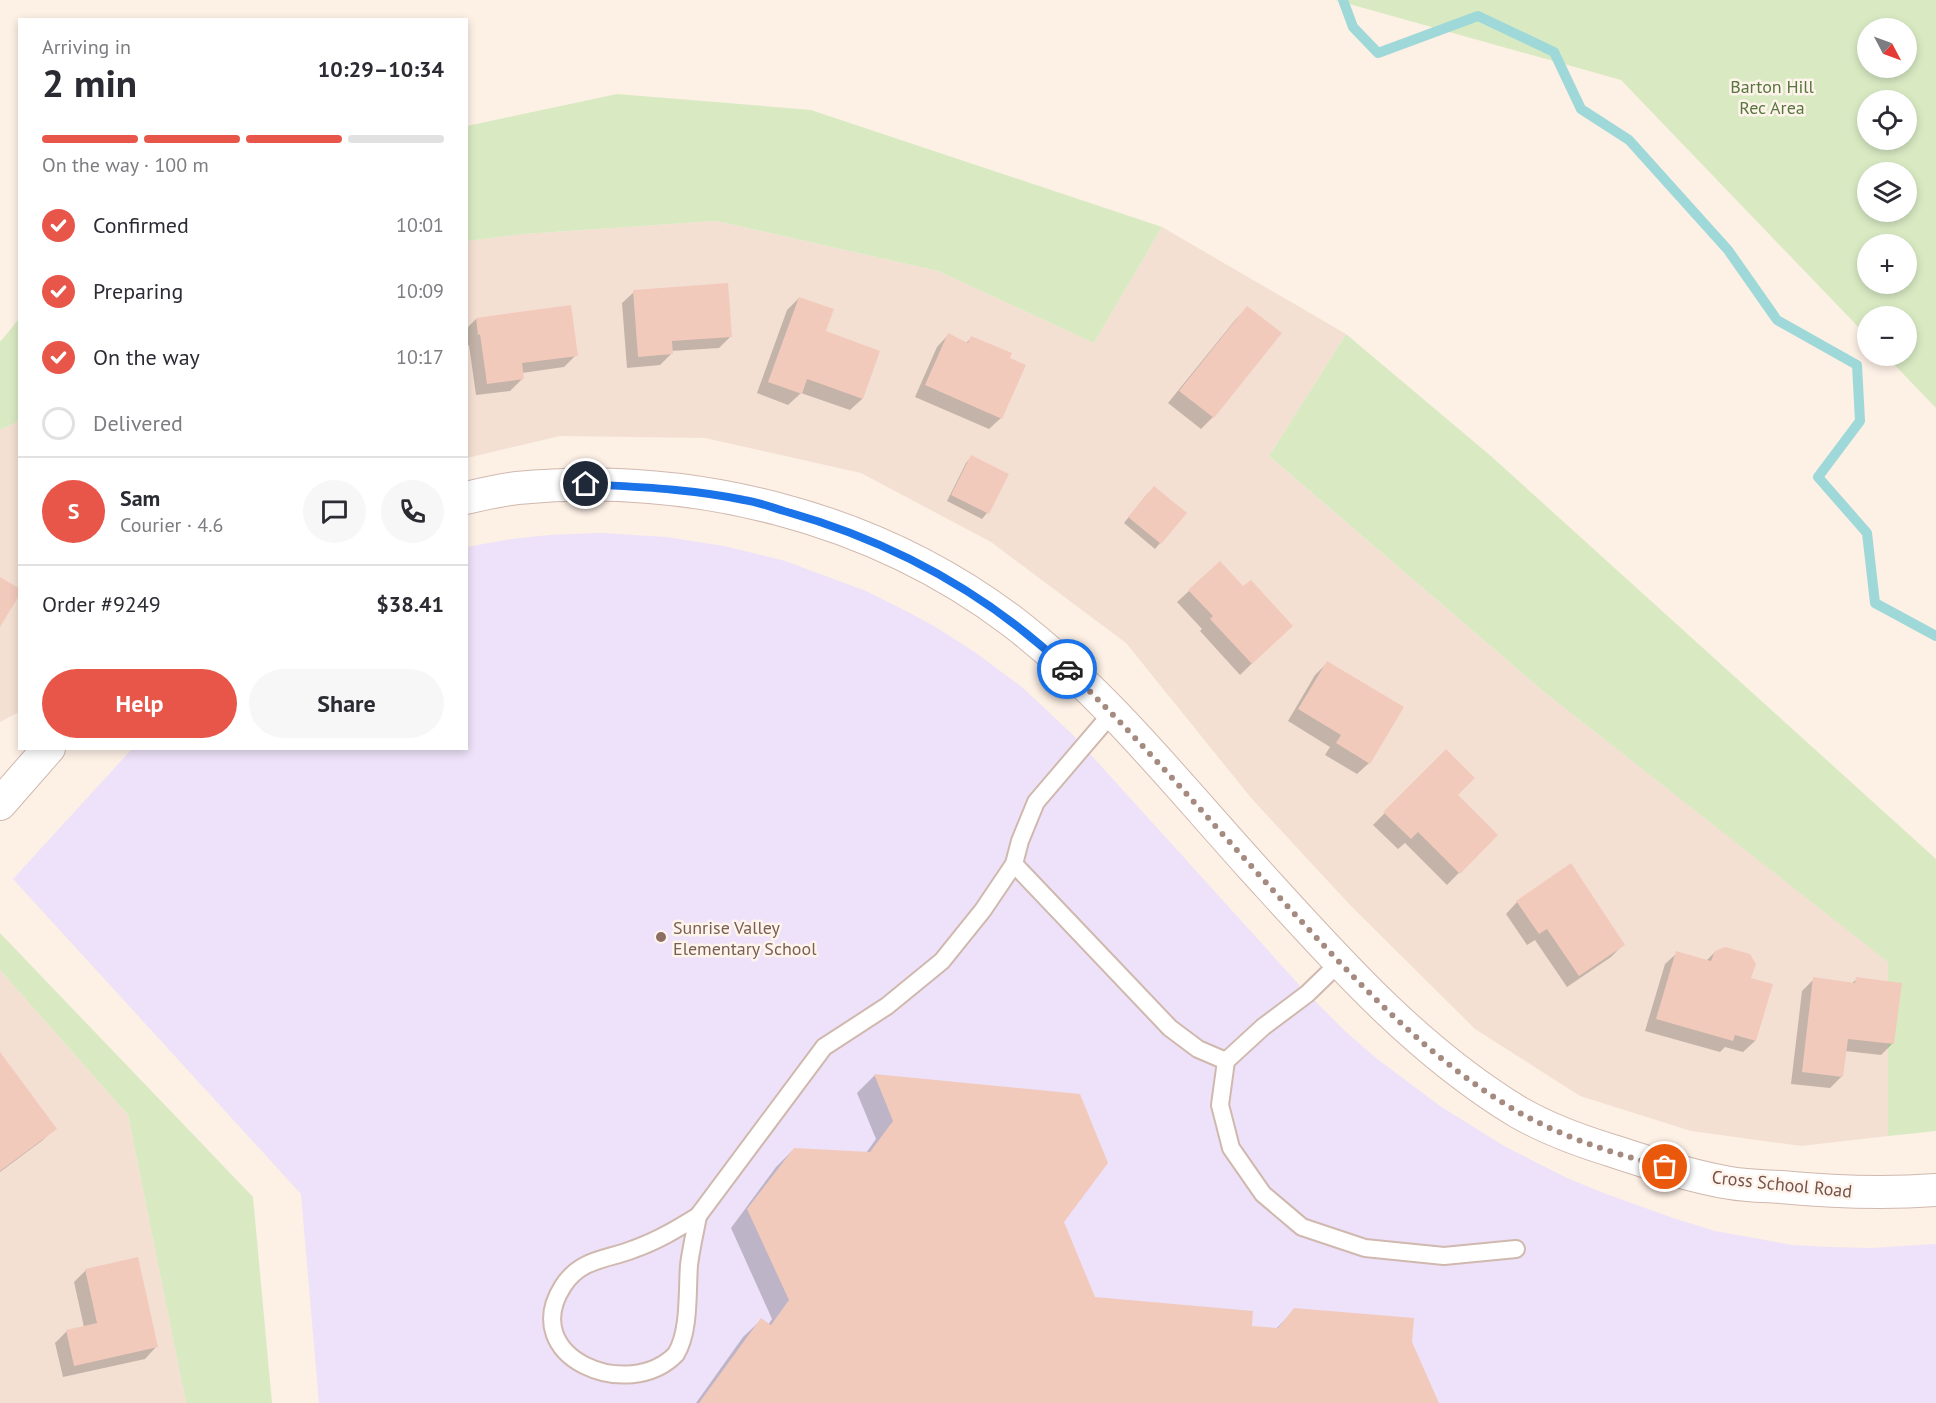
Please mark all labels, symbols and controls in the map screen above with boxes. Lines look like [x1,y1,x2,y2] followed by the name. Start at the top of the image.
[1857,18,1917,78] north arrow
[1857,18,1917,366] map controls
[42,34,131,60] text: Arriving in
[318,55,444,83] text: 10:29–10:34
[42,57,137,108] text: 2 min
[1730,75,1815,119] park label: Barton Hill Rec Area
[1857,90,1917,150] button: locate
[42,152,209,178] text: On the way · 100 m
[1857,162,1917,222] button: layers
[42,209,75,242] icon: check
[93,211,189,239] text: Confirmed
[396,212,444,238] text: 10:01
[1857,234,1917,294] button: +
[42,275,75,308] icon: check
[93,277,183,305] text: Preparing
[396,278,444,304] text: 10:09
[1857,306,1917,366] button: −
[42,341,75,374] icon: check
[93,343,200,371] text: On the way
[396,344,444,370] text: 10:17
[93,409,183,437] text: Delivered
[560,458,611,509] pin
[569,467,602,500] icon: home
[303,480,366,543] button: chat
[381,480,444,543] button: phone
[120,484,160,512] text: Sam
[68,497,79,525] text: S
[120,512,223,538] text: Courier · 4.6
[42,590,161,618] text: Order #9249
[376,590,444,618] text: $38.41
[1037,639,1097,699] courier
[1051,653,1084,686] icon: car
[42,669,237,738] button: Help
[249,669,444,738] button: Share
[673,916,817,960] place label: Sunrise Valley Elementary School
[654,930,668,944] marker: Sunrise Valley Elementary School
[1639,1141,1690,1192] pin
[1648,1150,1681,1183] icon: bag
[1711,1165,1853,1203] street label: Cross School Road

